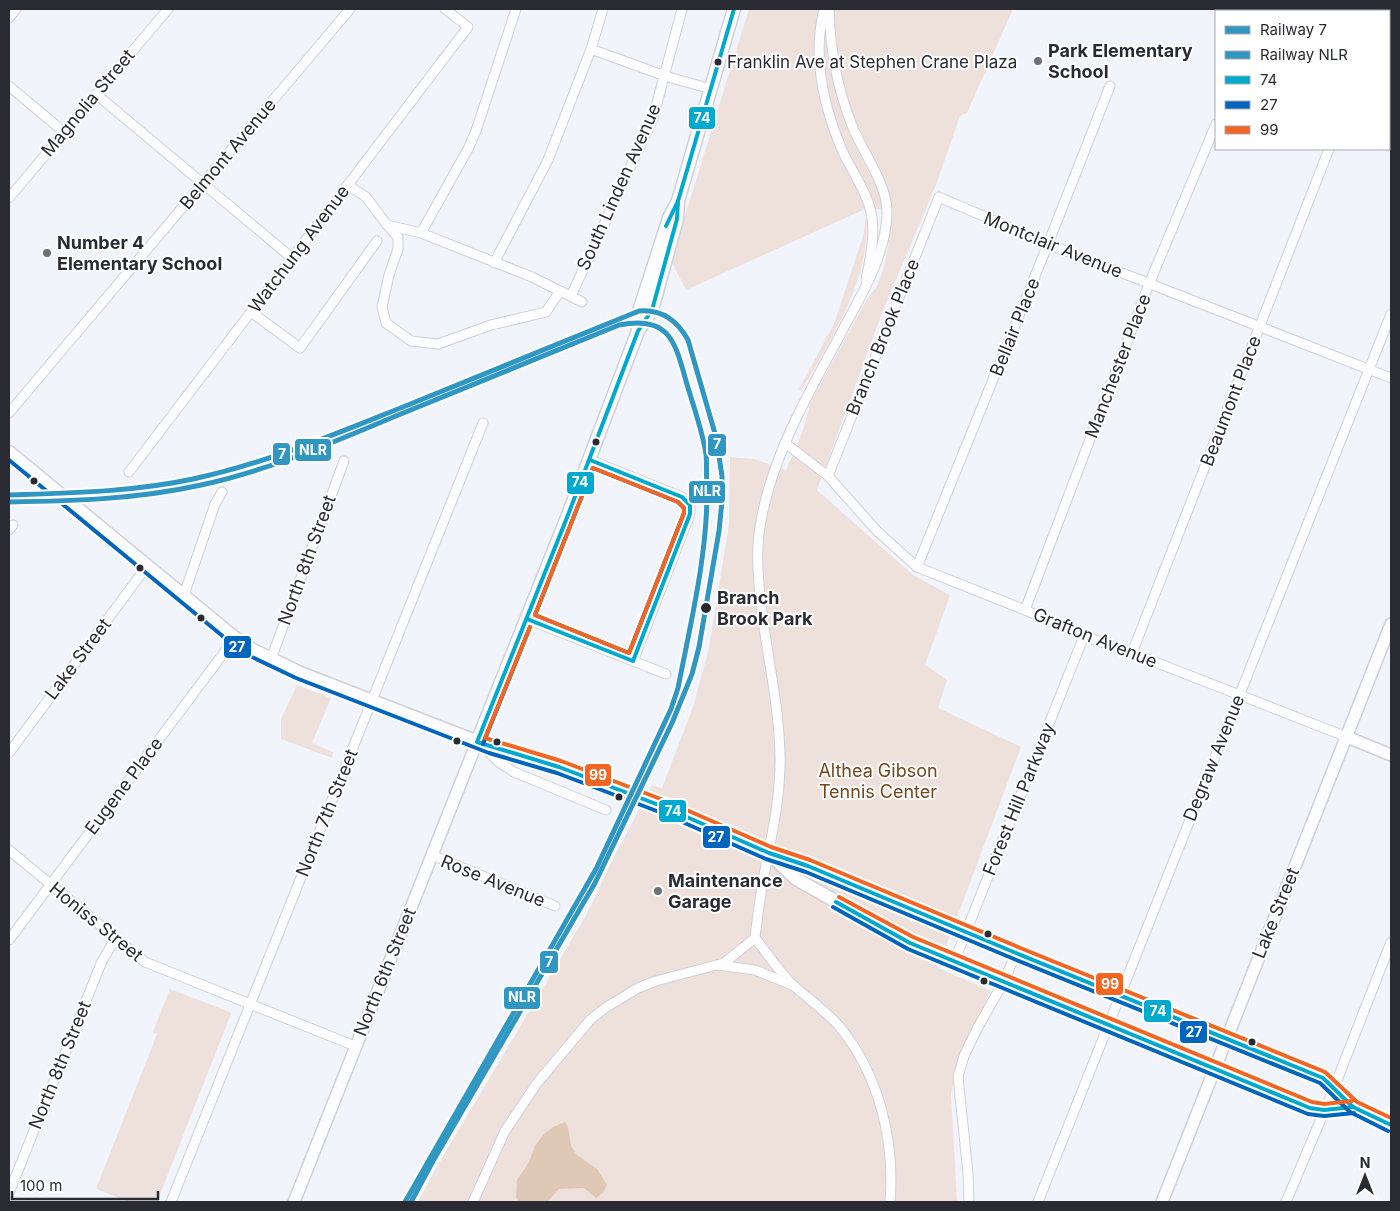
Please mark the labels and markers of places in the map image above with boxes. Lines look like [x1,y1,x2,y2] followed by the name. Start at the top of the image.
[1048,40,1193,82] place label: Park Elementary School
[727,52,1017,72] place label: Franklin Ave at Stephen Crane Plaza
[1032,55,1044,67] marker: Park Elementary School
[713,57,723,67] marker: Franklin Ave at Stephen Crane Plaza
[57,232,222,274] place label: Number 4 Elementary School
[41,247,53,259] marker: Number 4 Elementary School
[591,437,601,447] unlabelled marker
[29,476,39,486] unlabelled marker
[135,563,145,573] unlabelled marker
[717,587,813,629] place label: Branch Brook Park
[699,601,713,615] marker: Branch Brook Park
[196,613,206,623] unlabelled marker
[452,736,462,746] unlabelled marker
[492,737,502,747] unlabelled marker
[614,792,624,802] unlabelled marker
[668,870,783,912] place label: Maintenance Garage
[652,885,664,897] marker: Maintenance Garage
[983,929,993,939] unlabelled marker
[979,976,989,986] unlabelled marker
[1247,1037,1257,1047] unlabelled marker

